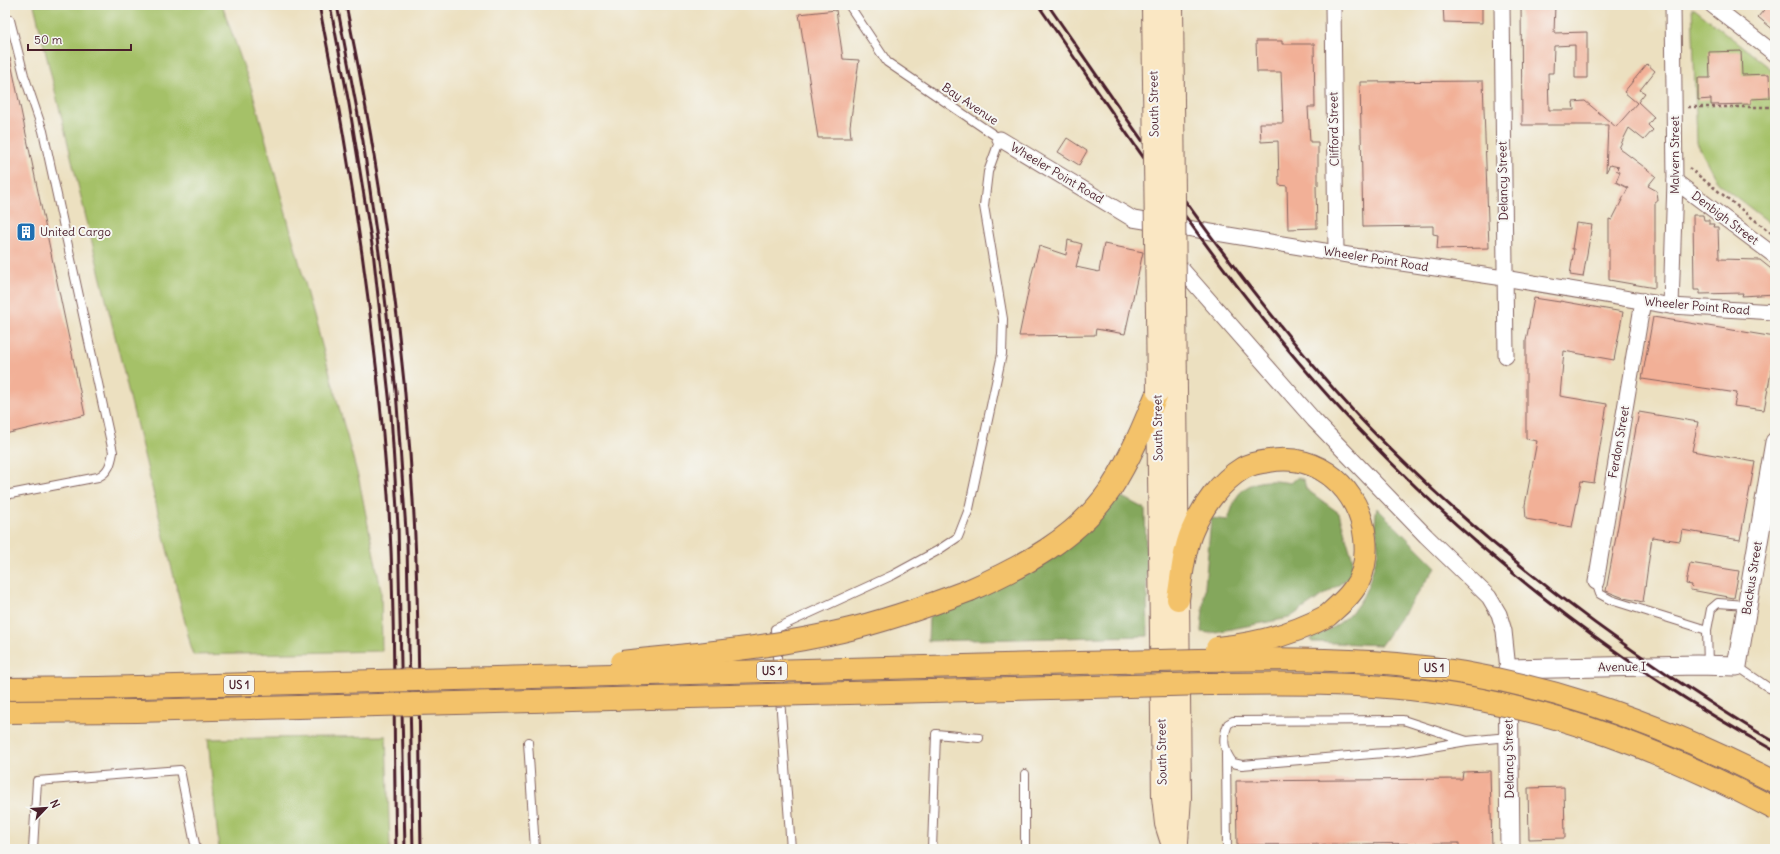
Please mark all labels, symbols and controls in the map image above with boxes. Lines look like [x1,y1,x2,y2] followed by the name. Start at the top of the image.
[28,26,131,52] scale bar
[34,32,63,47] text: 50 m
[1145,71,1162,137] street label: South Street
[939,79,1001,128] street label: Bay Avenue
[1325,92,1342,166] street label: Clifford Street
[1667,116,1682,194] street label: Malvern Street
[1008,139,1107,206] street label: Wheeler Point Road
[1494,141,1511,221] street label: Delancy Street
[1689,188,1762,248] street label: Denbigh Street
[15,221,37,243] building icon: United Cargo
[40,224,111,239] place label: United Cargo
[1323,243,1430,274] street label: Wheeler Point Road
[1644,293,1750,318] street label: Wheeler Point Road
[1149,395,1166,461] street label: South Street
[1605,405,1632,479] street label: Ferdon Street
[1738,540,1765,616] street label: Backus Street
[1419,659,1449,677] road number: US 1
[1598,659,1646,674] street label: Avenue I
[757,662,787,680] road number: US 1
[224,676,254,694] road number: US 1
[1153,719,1170,785] street label: South Street
[1500,719,1517,799] street label: Delancy Street
[26,788,66,828] north arrow
[47,797,63,810] text: N

